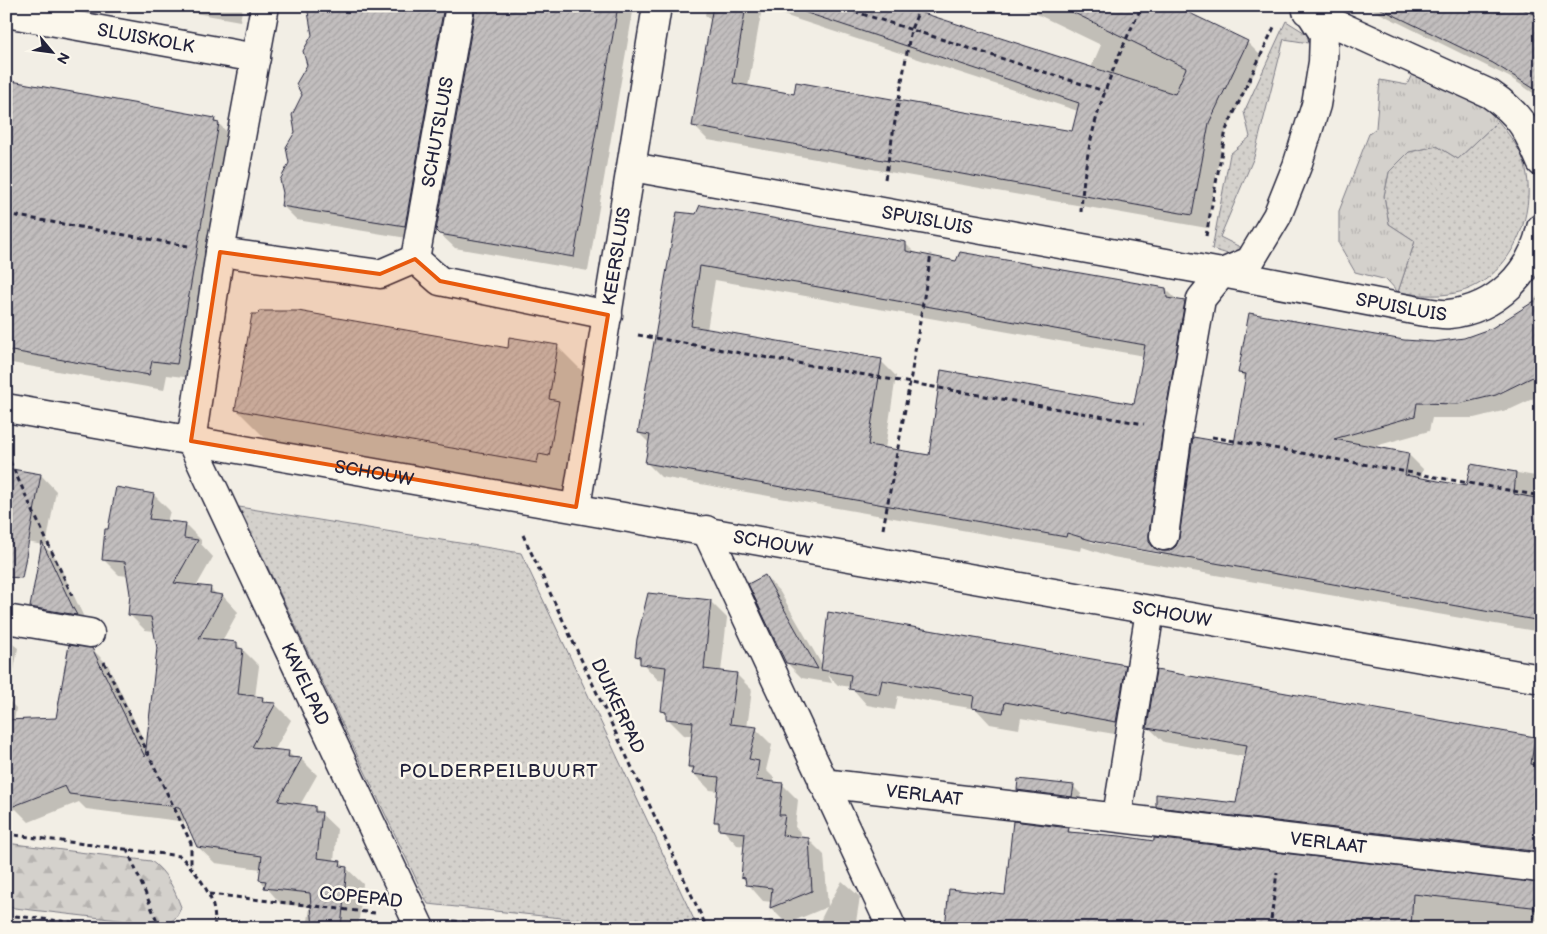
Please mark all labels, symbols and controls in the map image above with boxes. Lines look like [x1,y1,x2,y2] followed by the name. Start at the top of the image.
[96,20,196,58] street label: SLUISKOLK
[28,28,78,78] north arrow
[53,49,73,67] text: N
[418,75,458,189] street label: SCHUTSLUIS
[880,202,974,239] street label: SPUISLUIS
[599,206,635,307] street label: KEERSLUIS
[1354,289,1447,325] street label: SPUISLUIS
[333,456,416,491] street label: SCHOUW
[732,527,815,561] street label: SCHOUW
[1131,597,1214,632] street label: SCHOUW
[277,640,333,729] street label: KAVELPAD
[586,655,649,757] street label: DUIKERPAD
[399,760,599,783] district label: POLDERPEILBUURT
[885,781,964,810] street label: VERLAAT
[1289,828,1368,858] street label: VERLAAT
[318,883,404,912] street label: COPEPAD

